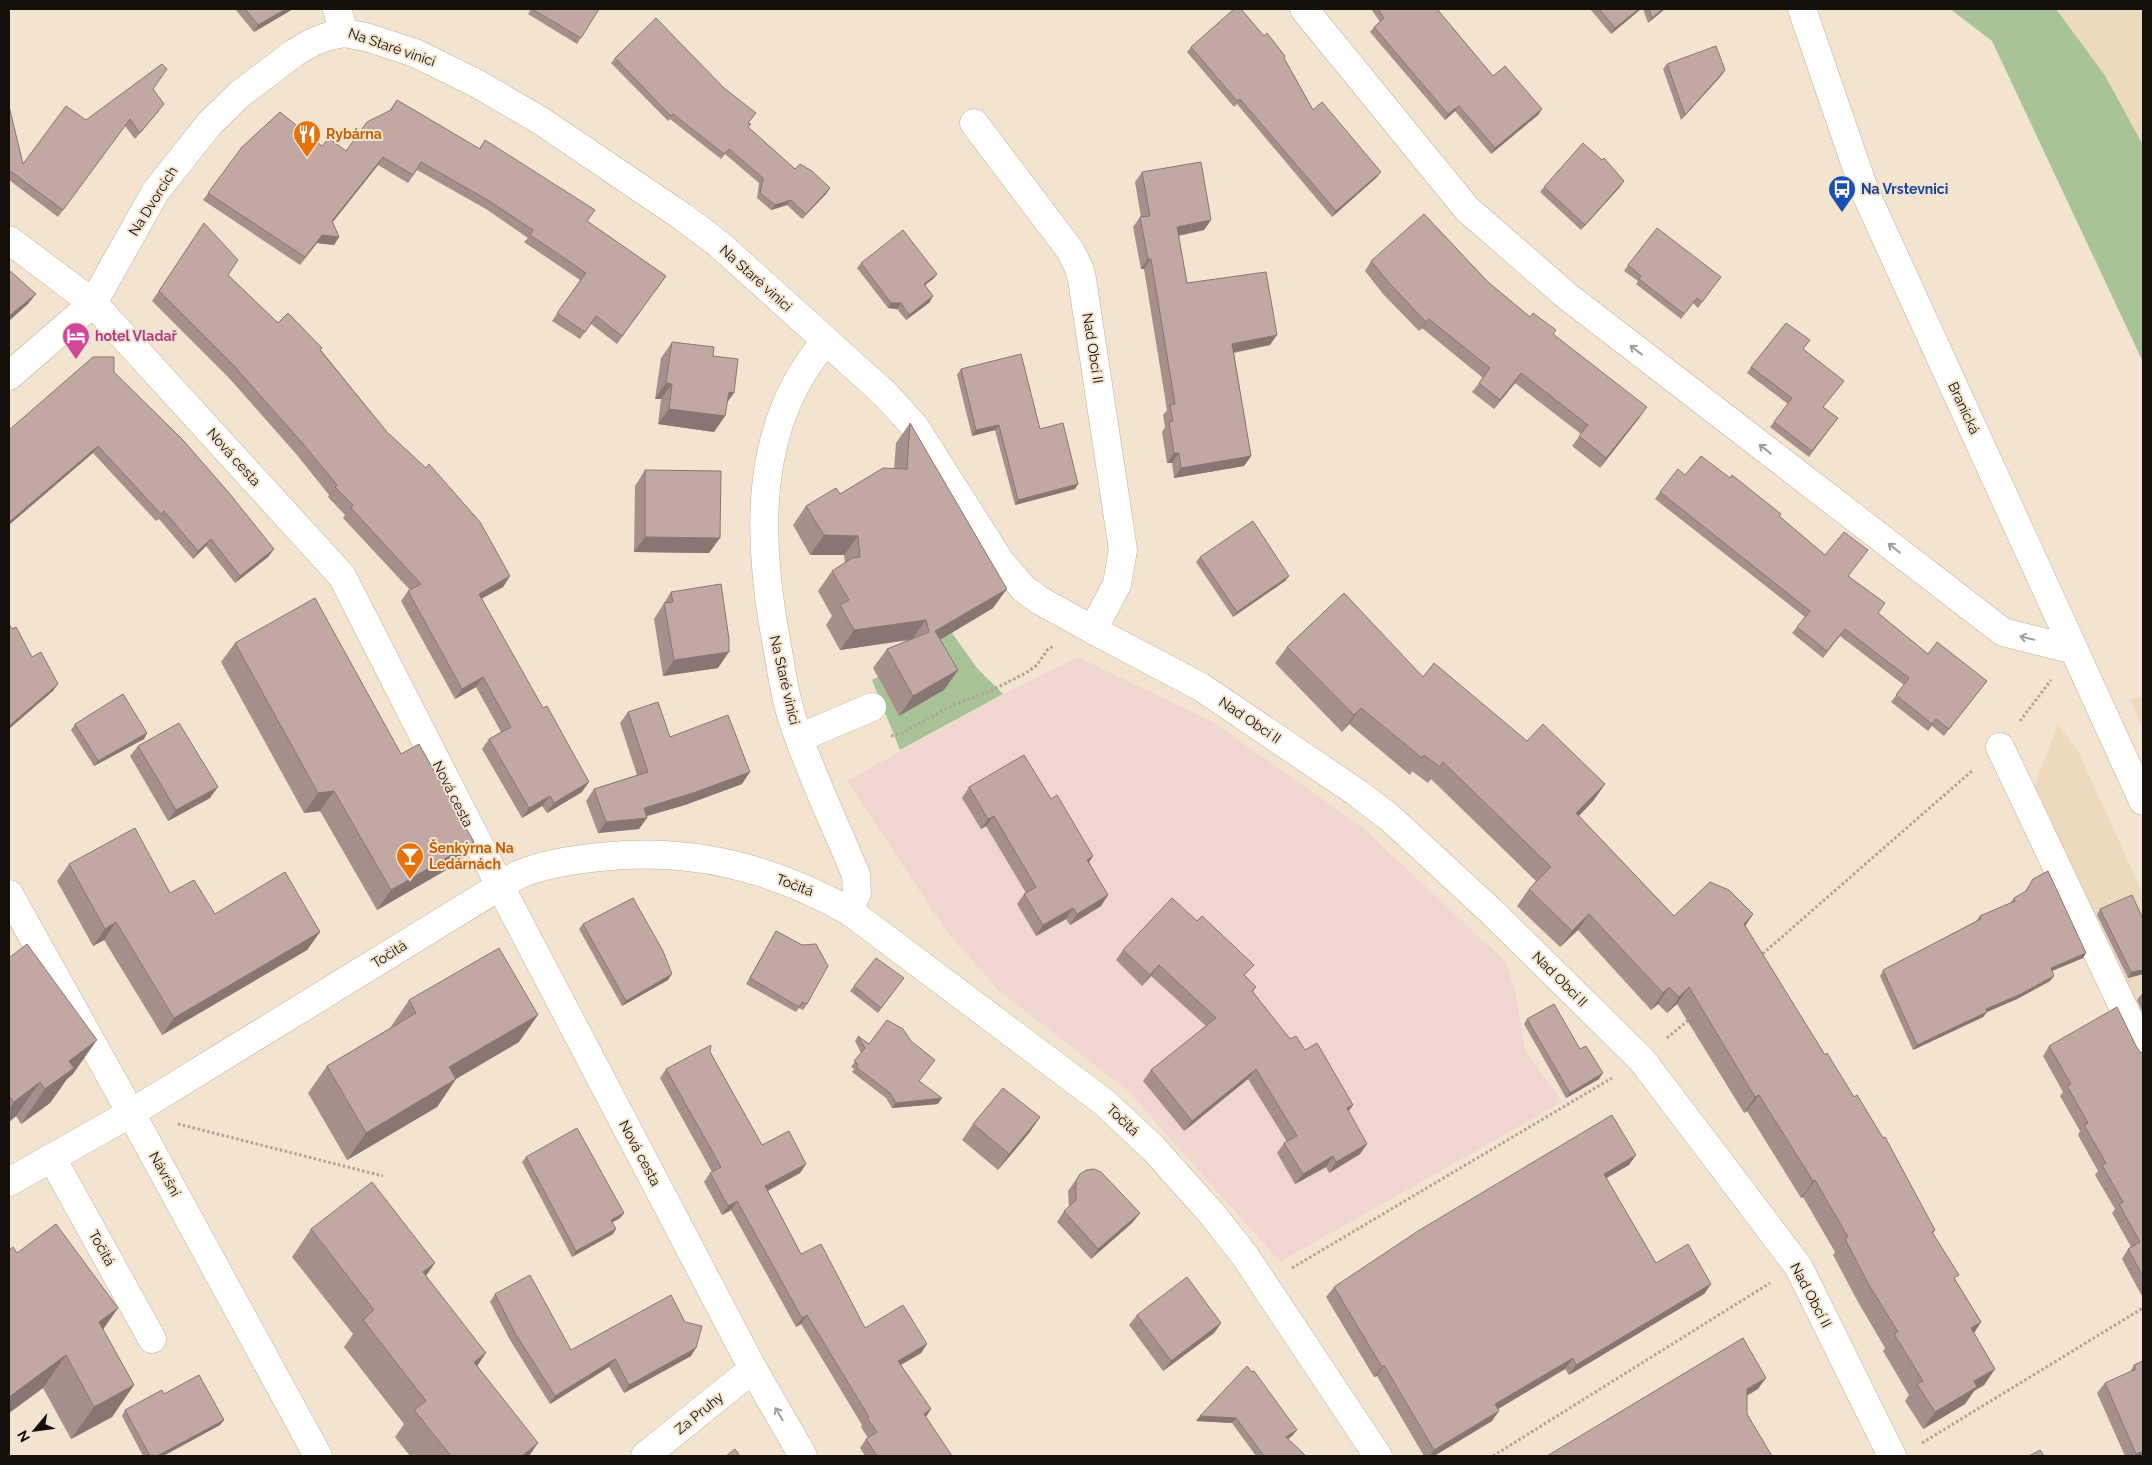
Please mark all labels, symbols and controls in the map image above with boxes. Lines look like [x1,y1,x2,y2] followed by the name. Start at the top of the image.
[346,25,438,69] street label: Na Staré vinici
[292,119,322,158] restaurant icon: Rybárna
[326,126,382,142] place label: Rybárna
[125,163,181,239] street label: Na Dvorcích
[1827,174,1857,213] bus stop icon: Na Vrstevnici
[1861,181,1948,197] place label: Na Vrstevnici
[717,242,795,314] street label: Na Staré vinici
[1080,312,1106,384] street label: Nad Obcí II
[61,321,91,360] hotel icon: hotel Vladař
[95,328,177,344] place label: hotel Vladař
[1630,344,1643,355] one-way arrow
[1945,379,1983,437] street label: Branická
[204,425,264,489] street label: Nová cesta
[1759,443,1772,454] one-way arrow
[1887,543,1901,553] one-way arrow
[2019,633,2035,642] one-way arrow
[767,634,803,726] street label: Na Staré vinici
[1216,693,1284,747] street label: Nad Obcí II
[429,758,477,830] street label: Nová cesta
[429,839,514,872] place label: Šenkýrna Na Ledárnách
[395,841,425,880] bar icon: Šenkýrna Na Ledárnách
[774,871,816,899] street label: Točitá
[368,937,410,971] street label: Točitá
[1529,948,1591,1010] street label: Nad Obcí II
[1104,1101,1142,1139] street label: Točitá
[616,1117,664,1189] street label: Nová cesta
[146,1149,184,1200] street label: Návršní
[86,1227,118,1269] street label: Točitá
[1787,1260,1835,1330] street label: Nad Obcí II
[672,1388,727,1437] street label: Za Pruhy
[10,1405,60,1455] north arrow
[774,1407,784,1422] one-way arrow
[14,1428,33,1445] text: N

